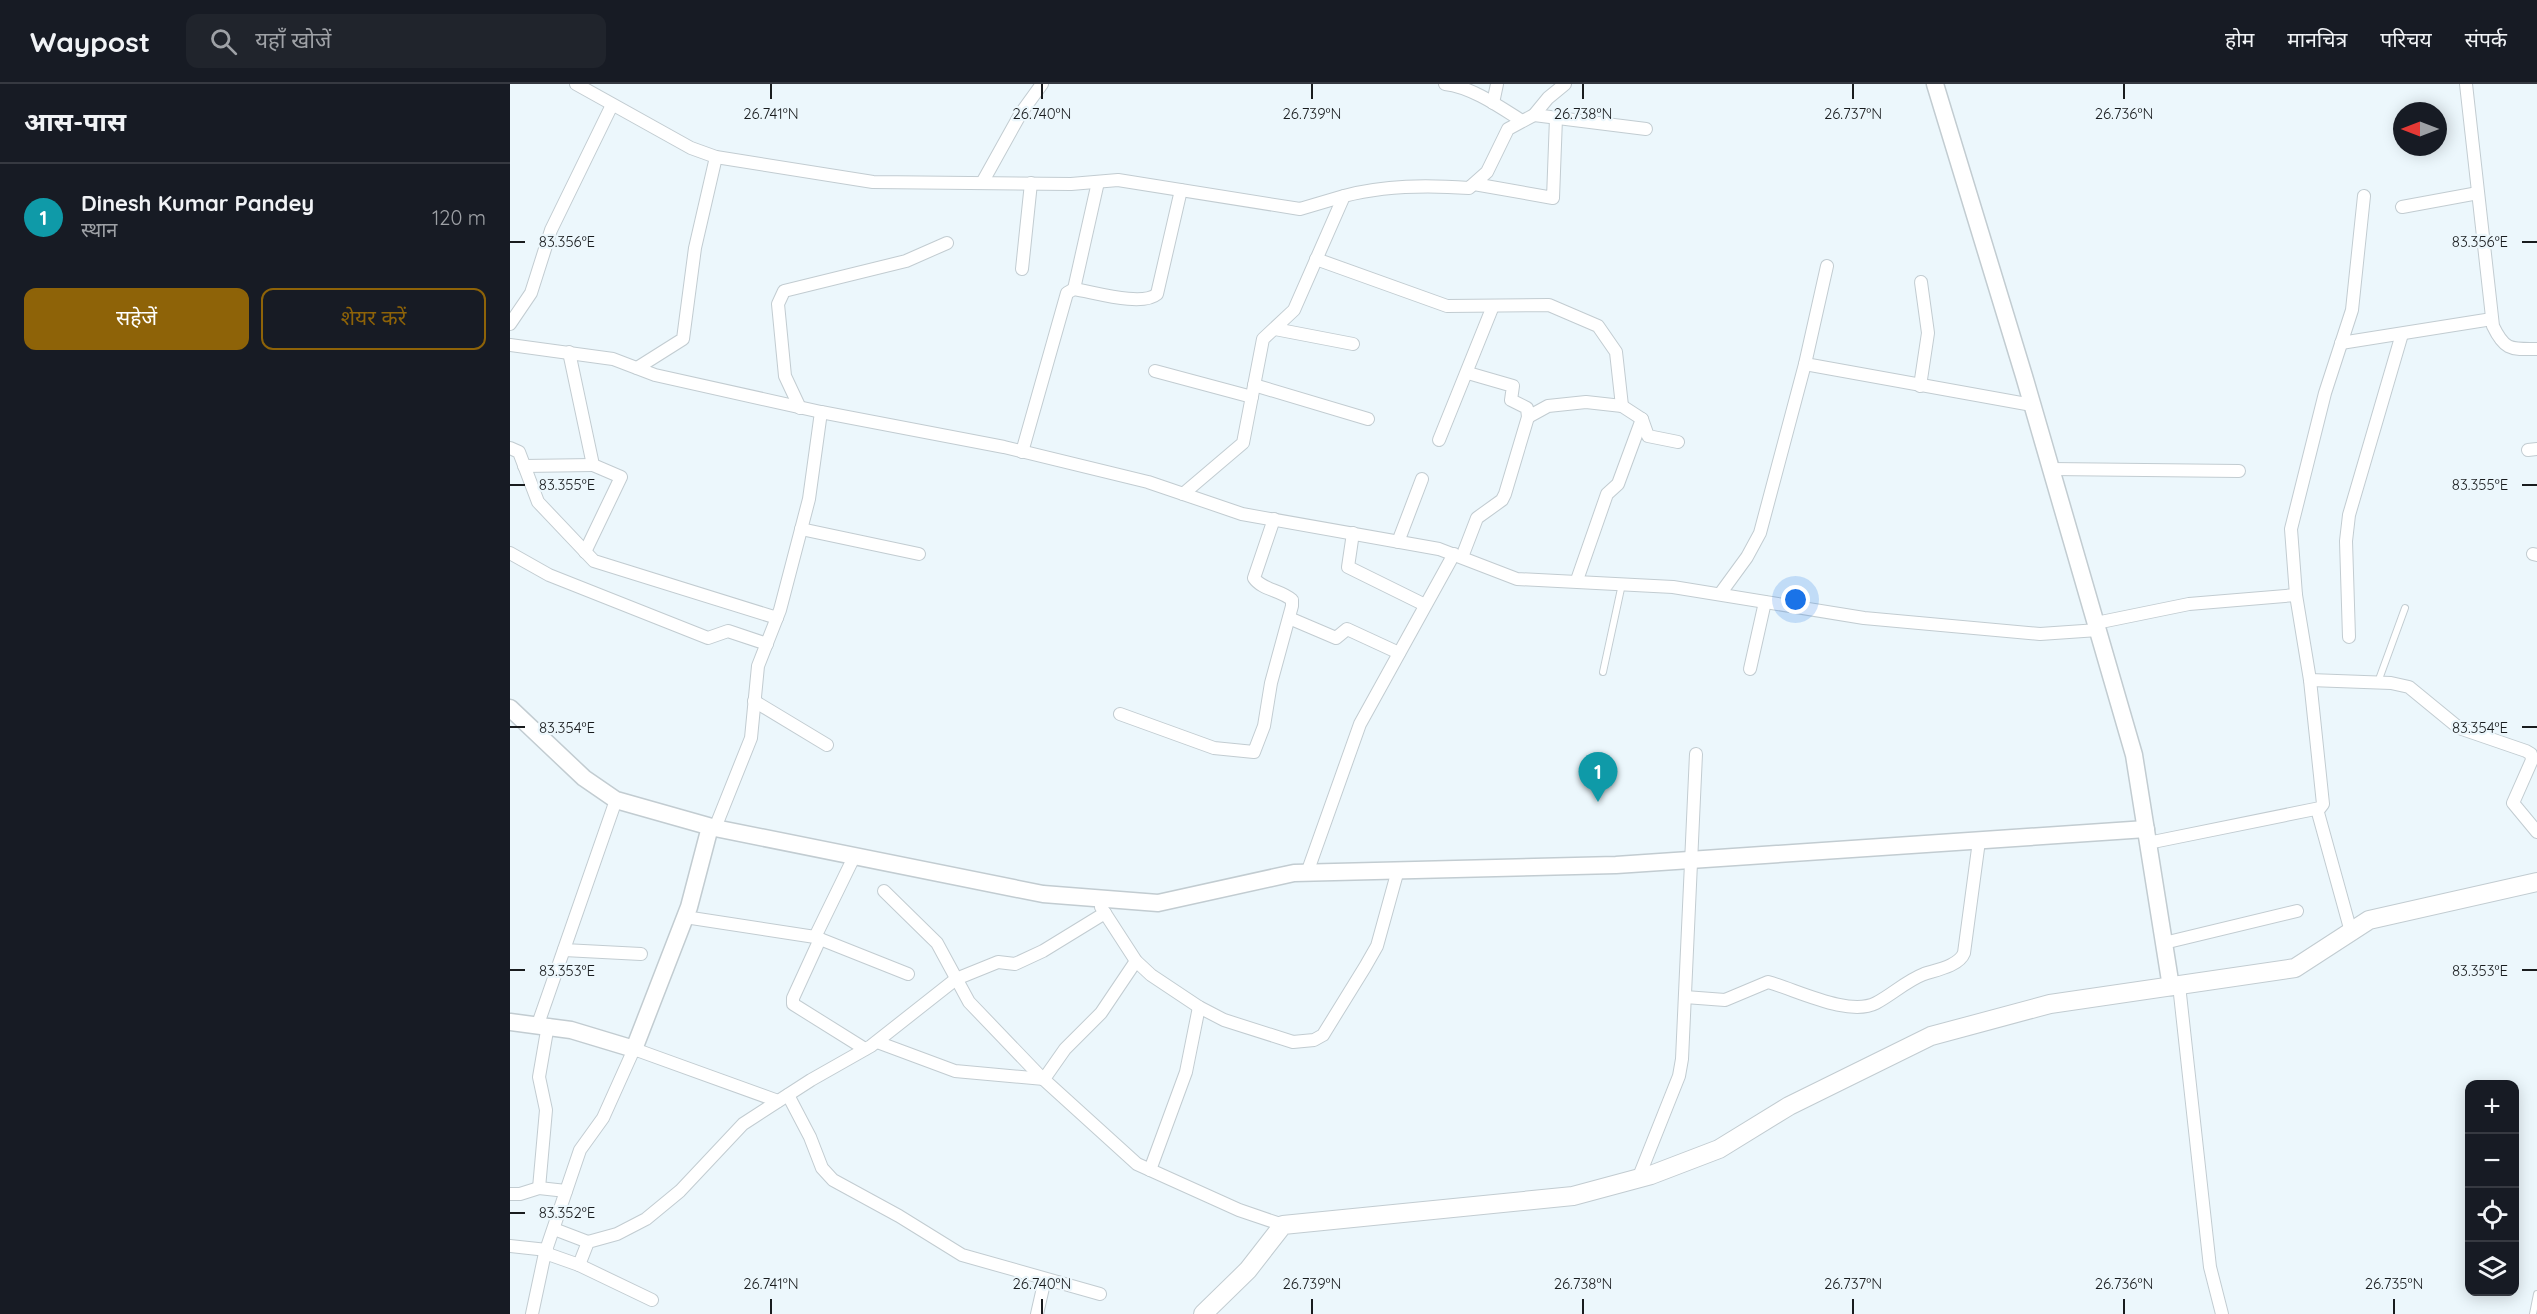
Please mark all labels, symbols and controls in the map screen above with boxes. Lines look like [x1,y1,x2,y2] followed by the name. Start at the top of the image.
[186,14,606,68] search box
[30,24,150,59] text: Waypost
[207,25,240,58] icon: search
[255,26,331,54] text: यहाँ खोजें
[2225,26,2254,52] text: होम
[2287,26,2347,52] text: मानचित्र
[2380,26,2432,52] text: परिचय
[2465,26,2507,52] text: संपर्क
[2393,102,2447,156] north arrow
[743,104,799,123] text: 26.741°N
[1013,104,1071,123] text: 26.740°N
[1283,104,1341,123] text: 26.739°N
[1554,104,1612,123] text: 26.738°N
[1824,104,1882,123] text: 26.737°N
[2095,104,2153,123] text: 26.736°N
[24,105,126,138] text: आस-पास
[81,189,314,217] text: Dinesh Kumar Pandey
[40,205,47,230] text: 1
[432,205,486,230] text: 120 m
[81,217,117,242] text: स्थान
[539,232,595,251] text: 83.356°E
[2452,232,2508,251] text: 83.356°E
[24,288,249,350] button: सहेजें
[261,288,486,350] button: शेयर करें
[539,475,595,494] text: 83.355°E
[2452,475,2508,494] text: 83.355°E
[1781,585,1810,614] your location
[539,718,595,737] text: 83.354°E
[2452,718,2508,737] text: 83.354°E
[1578,752,1618,802] pin: 1
[539,961,595,980] text: 83.353°E
[2452,961,2508,980] text: 83.353°E
[2465,1080,2519,1296] map controls
[2465,1080,2519,1134] button: +
[2465,1134,2519,1188] button: −
[2465,1188,2519,1242] button: locate
[539,1203,595,1222] text: 83.352°E
[2465,1242,2519,1296] button: layers
[743,1274,799,1293] text: 26.741°N
[1013,1274,1071,1293] text: 26.740°N
[1283,1274,1341,1293] text: 26.739°N
[1554,1274,1612,1293] text: 26.738°N
[1824,1274,1882,1293] text: 26.737°N
[2095,1274,2153,1293] text: 26.736°N
[2365,1274,2423,1293] text: 26.735°N

